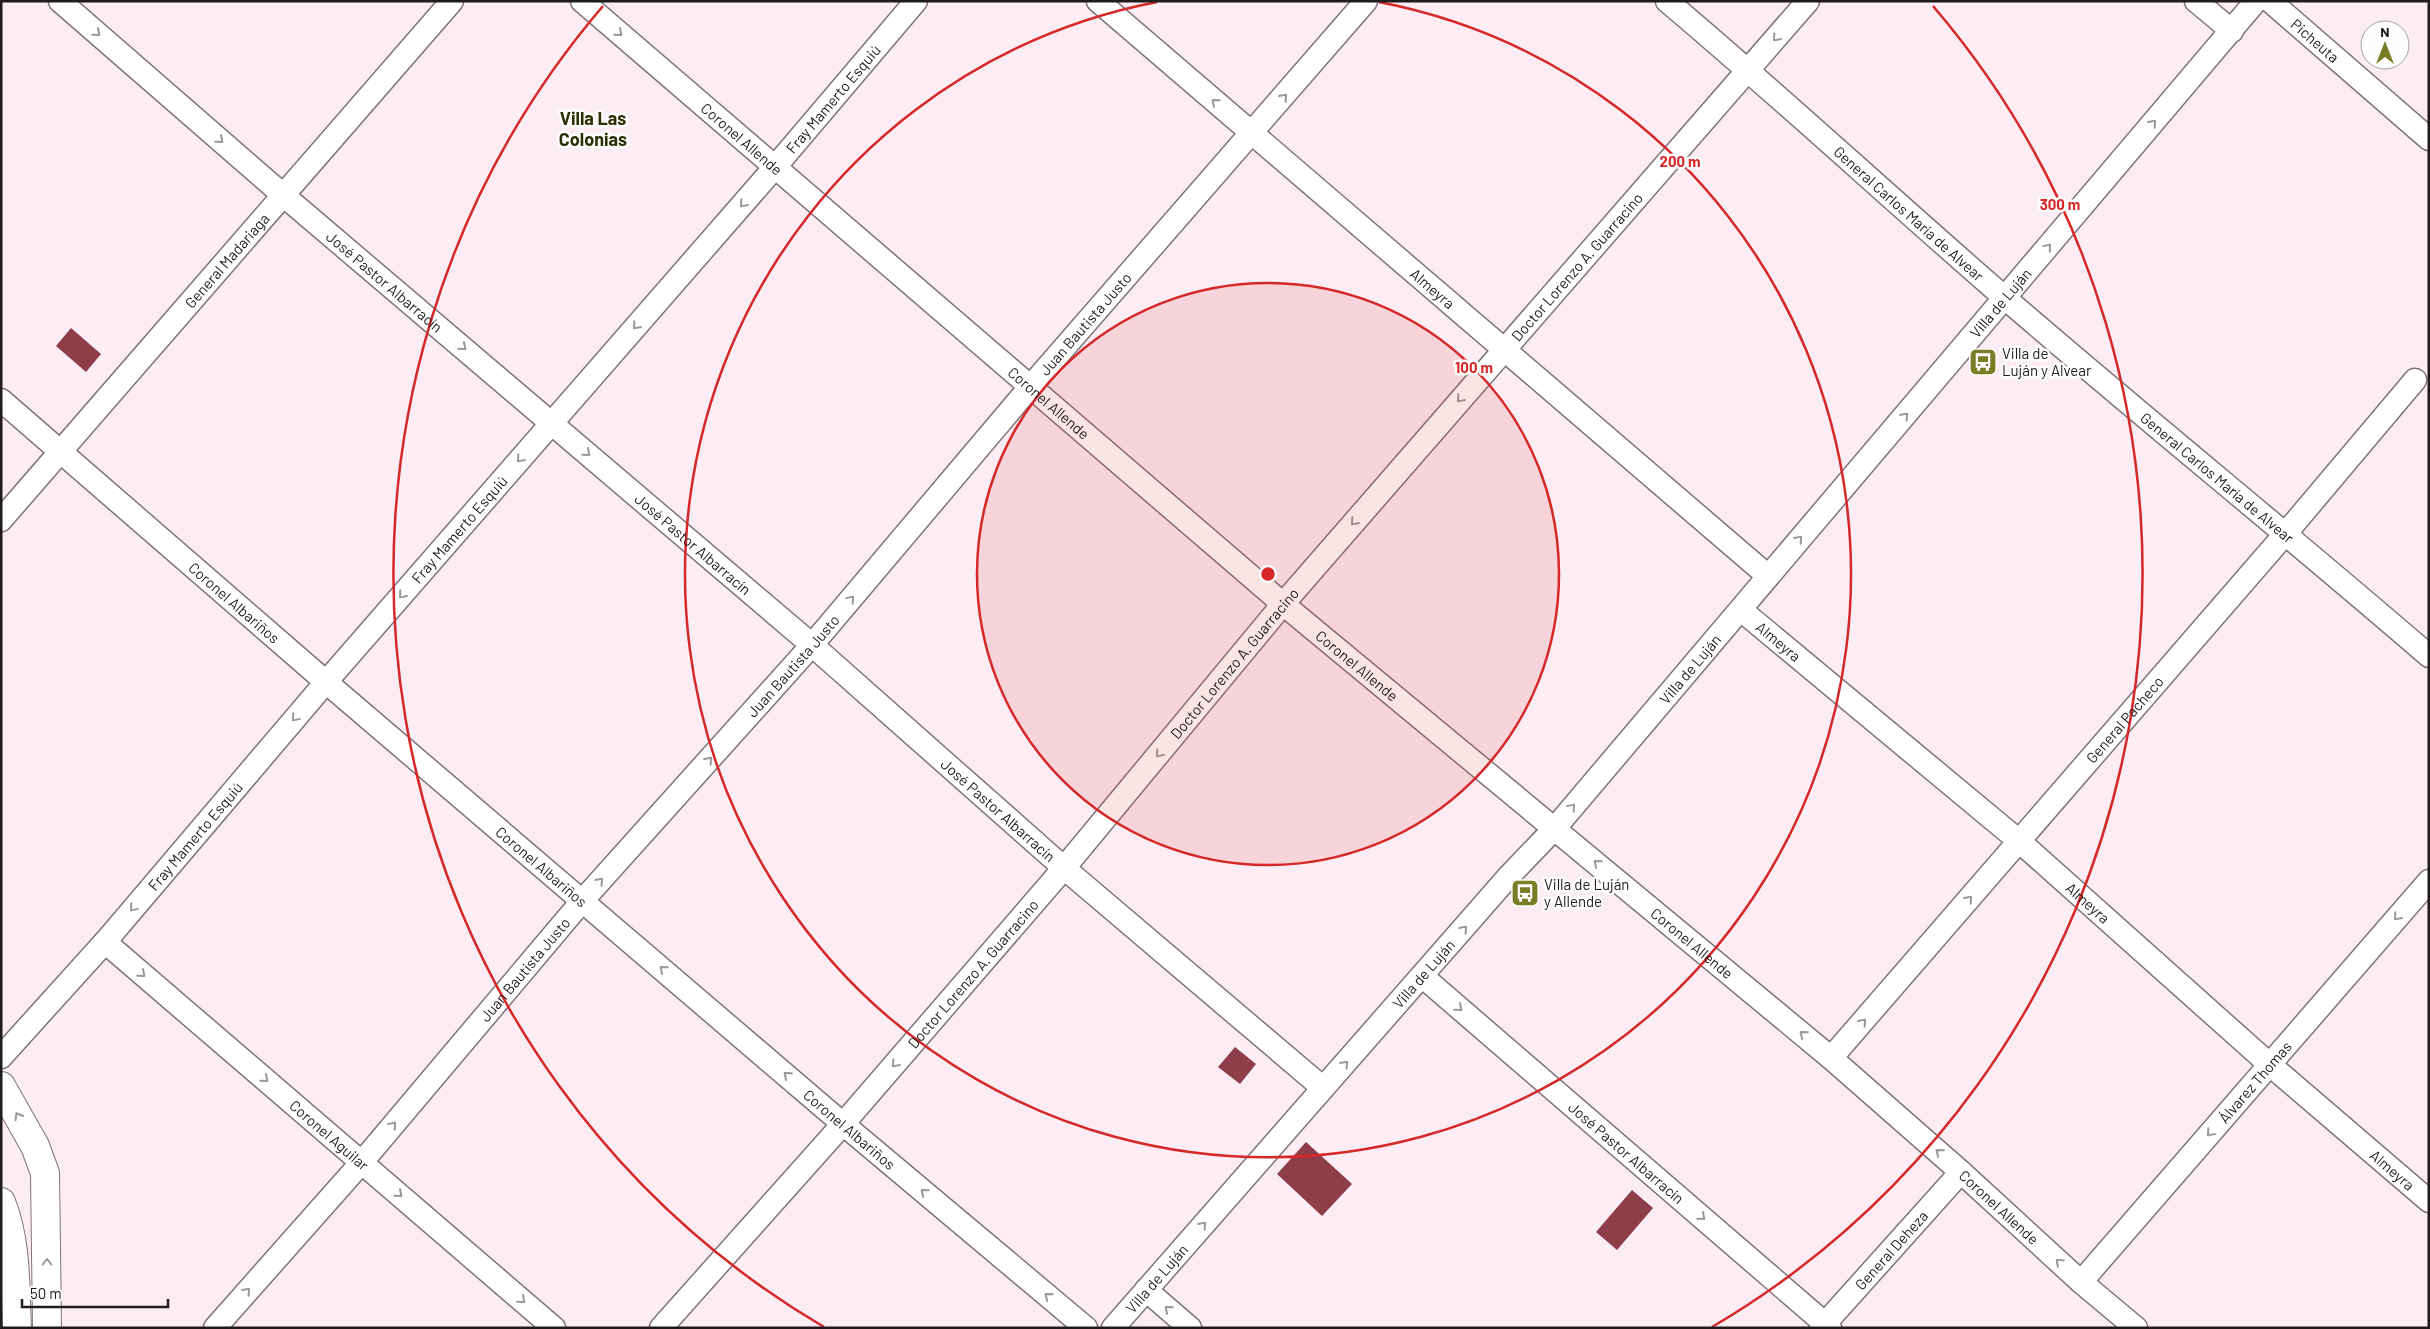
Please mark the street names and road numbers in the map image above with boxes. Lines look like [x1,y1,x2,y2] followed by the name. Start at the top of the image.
[2288,15,2343,66] street label: Picheuta
[782,41,884,157] street label: Fray Mamerto Esquiú
[698,99,786,179] street label: Coronel Allende
[1830,142,1988,285] street label: General Carlos María de Alvear
[1507,189,1646,344] street label: Doctor Lorenzo A. Guarracino
[181,209,273,311] street label: General Madariaga
[323,227,446,336] street label: José Pastor Albarracín
[1407,264,1459,312] street label: Almeyra
[1966,264,2035,341] street label: Villa de Luján
[1036,269,1135,379] street label: Juan Bautista Justo
[1005,363,1093,443] street label: Coronel Allende
[2137,408,2298,547] street label: General Carlos María de Alvear
[408,472,511,587] street label: Fray Mamerto Esquiú
[631,489,755,598] street label: José Pastor Albarracín
[185,558,284,647] street label: Coronel Albariños
[1166,584,1302,742] street label: Doctor Lorenzo A. Guarracino
[743,611,843,721] street label: Juan Bautista Justo
[1753,618,1805,665] street label: Almeyra
[1312,626,1402,705] street label: Coronel Allende
[1655,630,1724,707] street label: Villa de Luján
[2082,672,2167,767] street label: General Pacheco
[937,755,1059,865] street label: José Pastor Albarracín
[144,778,246,894] street label: Fray Mamerto Esquiú
[492,822,591,910] street label: Coronel Albariños
[2062,878,2114,927] street label: Almeyra
[904,896,1042,1052] street label: Doctor Lorenzo A. Guarracino
[1647,904,1737,982] street label: Coronel Allende
[476,913,574,1025] street label: Juan Bautista Justo
[1388,936,1458,1012] street label: Villa de Luján
[2214,1037,2295,1126] street label: Álvarez Thomas
[800,1085,899,1173] street label: Coronel Albariños
[286,1096,373,1174] street label: Coronel Aguilar
[1565,1098,1688,1207] street label: José Pastor Albarracín
[2367,1146,2418,1194] street label: Almeyra
[1956,1166,2043,1248] street label: Coronel Allende
[1851,1206,1931,1293] street label: General Deheza
[1122,1240,1191,1316] street label: Villa de Luján

